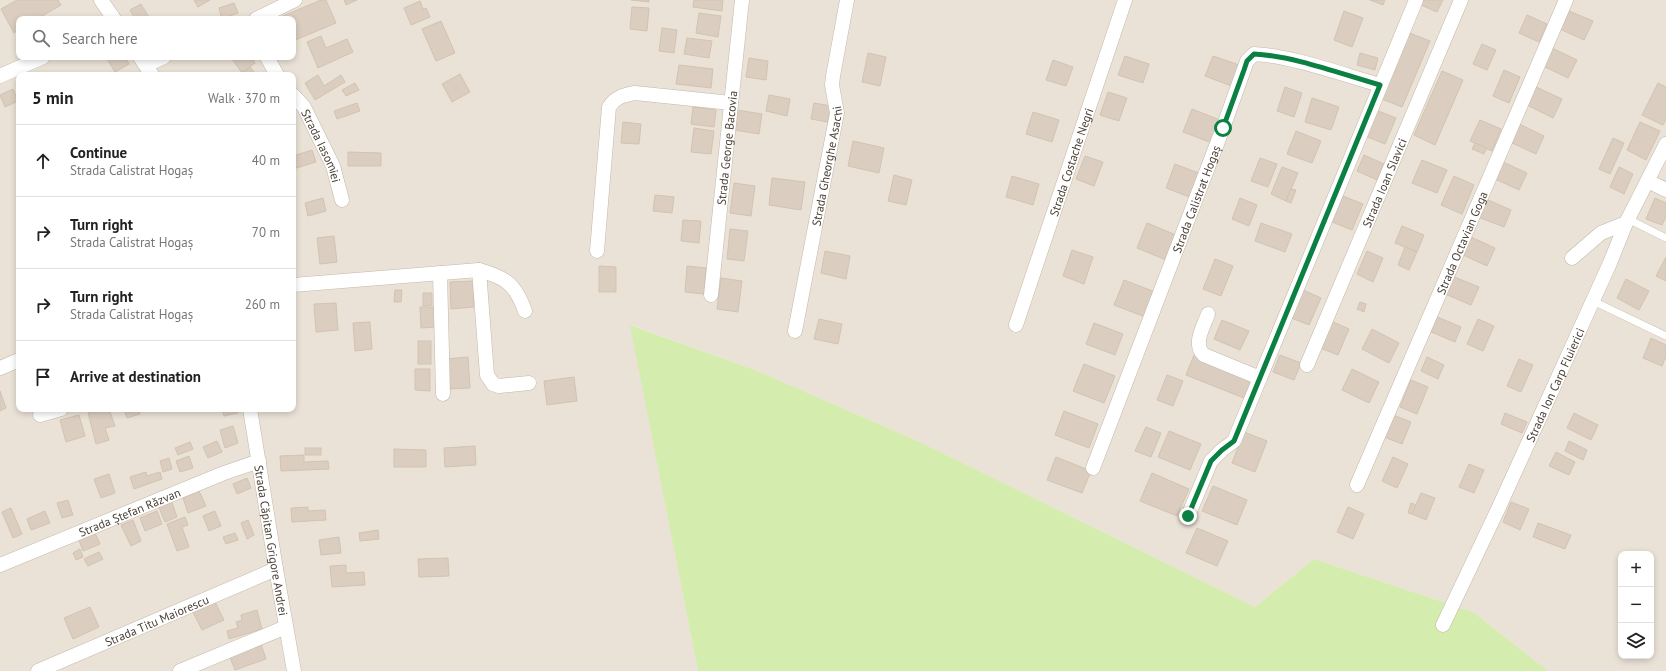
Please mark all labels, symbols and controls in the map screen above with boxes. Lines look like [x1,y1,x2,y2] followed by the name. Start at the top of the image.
[16,16,296,60] search box
[30,27,52,49] icon: search
[62,29,138,48] text: Search here
[32,87,73,109] text: 5 min
[208,90,280,107] text: Walk · 370 m
[713,90,740,206] street label: Strada George Bacovia
[808,105,845,227] street label: Strada Gheorghe Asachi
[299,106,345,184] street label: Strada Iasomiei
[1046,106,1096,218] street label: Strada Costache Negri
[1214,119,1232,137] route start
[1359,136,1409,229] street label: Strada Ioan Slavici
[70,143,127,162] text: Continue
[1169,143,1223,255] street label: Strada Calistrat Hogaș
[32,150,54,172] icon: ahead
[252,152,280,169] text: 40 m
[70,162,193,179] text: Strada Calistrat Hogaș
[1433,189,1490,296] street label: Strada Octavian Goga
[70,215,133,234] text: Turn right
[32,222,54,244] icon: right
[252,224,280,241] text: 70 m
[70,234,193,251] text: Strada Calistrat Hogaș
[70,287,133,306] text: Turn right
[32,294,54,316] icon: right
[245,296,280,313] text: 260 m
[70,306,193,323] text: Strada Calistrat Hogaș
[1522,325,1587,444] street label: Strada Ion Carp Fluierici
[32,366,54,388] icon: arrive
[70,367,201,386] text: Arrive at destination
[252,464,292,617] street label: Strada Căpitan Grigore Andrei
[76,484,183,539] street label: Strada Ștefan Răzvan
[1179,507,1197,525] route end
[1618,551,1654,659] map controls
[1618,551,1654,587] button: +
[1618,587,1654,623] button: −
[102,591,211,649] street label: Strada Titu Maiorescu
[1618,623,1654,659] button: layers

